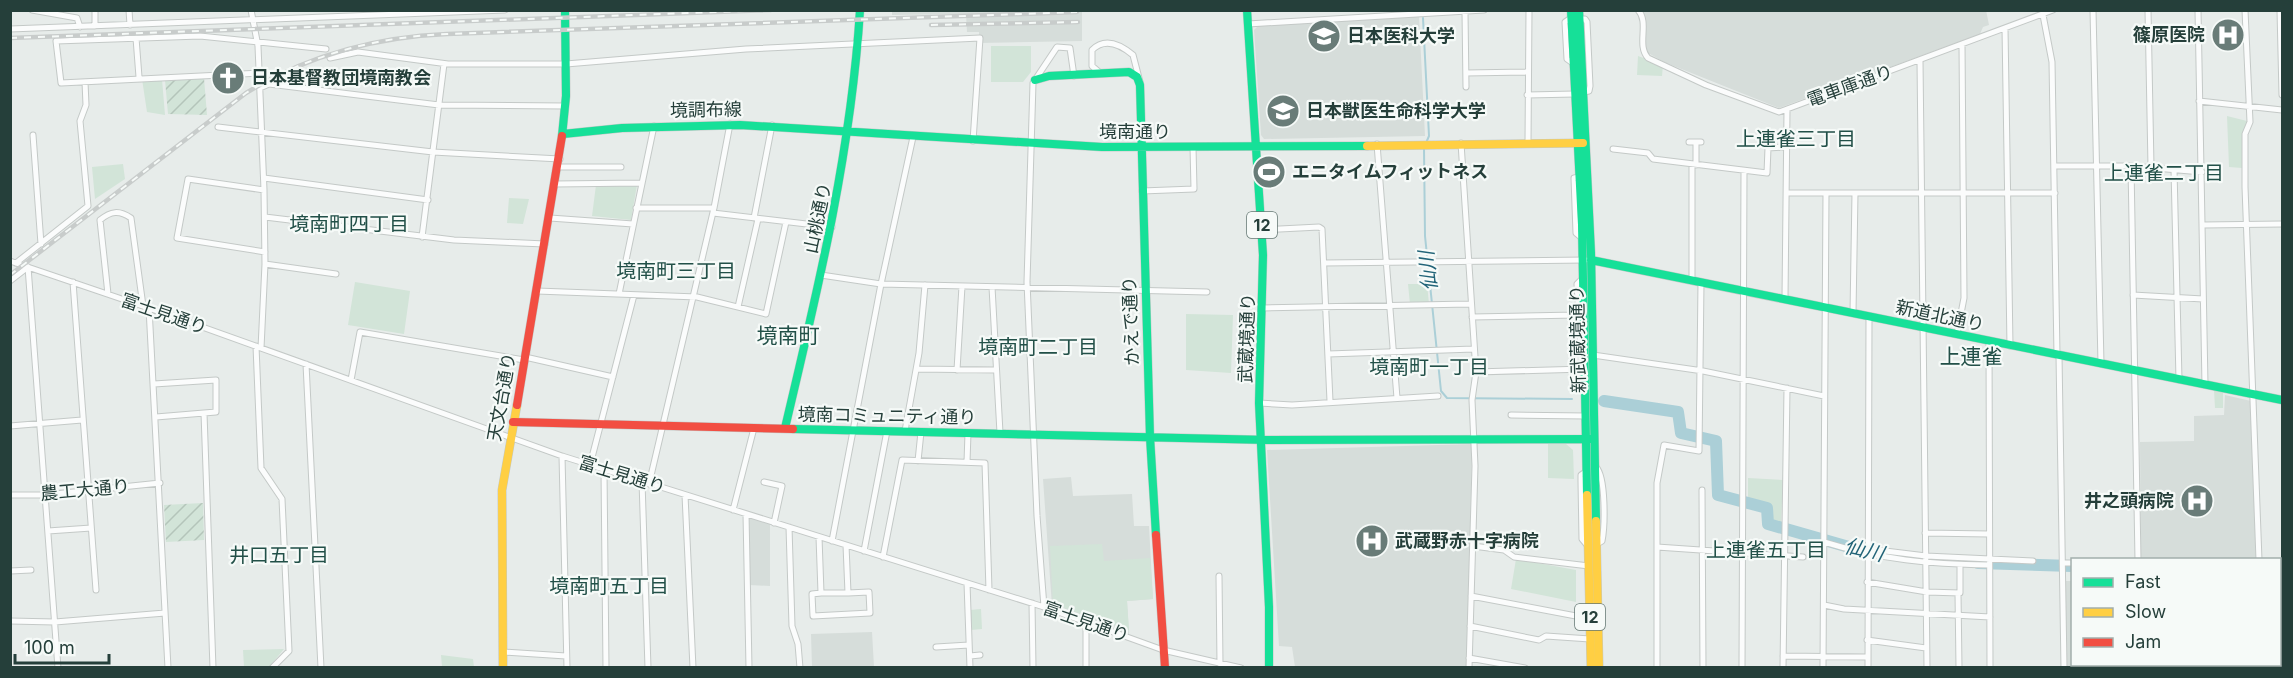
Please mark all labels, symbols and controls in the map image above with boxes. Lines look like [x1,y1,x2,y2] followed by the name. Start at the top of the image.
[2210,17,2246,53] hospital icon: 篠原医院
[1306,18,1342,54] school or university icon: 日本医科大学
[2133,24,2205,45] place label: 篠原医院
[1347,25,1455,46] place label: 日本医科大学
[210,60,246,96] church icon: 日本基督教団境南教会
[1804,60,1896,111] street label: 電車庫通り
[251,67,431,88] place label: 日本基督教団境南教会
[1265,93,1301,129] school or university icon: 日本獣医生命科学大学
[670,98,742,121] street label: 境調布線
[1306,100,1486,121] place label: 日本獣医生命科学大学
[1099,121,1171,142] street label: 境南通り
[1736,127,1856,151] district label: 上連雀三丁目
[1251,154,1287,190] sports icon: エニタイムフィットネス
[1292,161,1488,182] place label: エニタイムフィットネス
[2104,161,2224,185] district label: 上連雀二丁目
[800,180,835,255] street label: 山桃通り
[289,212,409,236] district label: 境南町四丁目
[1247,212,1277,238] road number: 12
[1414,248,1442,292] water label: 仙川
[616,259,736,283] district label: 境南町三丁目
[1118,276,1143,366] street label: かえで通り
[1566,285,1589,393] street label: 新武蔵境通り
[118,289,210,338] street label: 富士見通り
[1234,293,1259,383] street label: 武蔵境通り
[1894,296,1986,335] street label: 新道北通り
[757,323,820,348] district label: 境南町
[978,335,1098,359] district label: 境南町二丁目
[1940,344,2003,369] district label: 上連雀
[483,351,520,443] street label: 天文台通り
[1369,355,1489,379] district label: 境南町一丁目
[797,403,977,428] street label: 境南コミュニティ通り
[576,451,668,498] street label: 富士見通り
[39,475,131,504] street label: 農工大通り
[2179,483,2215,519] hospital icon: 井之頭病院
[2084,490,2174,511] place label: 井之頭病院
[1354,523,1390,559] hospital icon: 武蔵野赤十字病院
[1395,530,1539,551] place label: 武蔵野赤十字病院
[1842,534,1888,567] water label: 仙川
[1706,538,1826,562] district label: 上連雀五丁目
[229,543,329,567] district label: 井口五丁目
[2071,558,2281,666] legend
[2125,571,2161,592] text: Fast
[549,574,669,598] district label: 境南町五丁目
[1040,597,1132,646] street label: 富士見通り
[2125,601,2166,622] text: Slow
[1575,604,1605,630] road number: 12
[15,627,110,665] scale bar
[2125,631,2161,652] text: Jam
[24,637,75,658] text: 100 m

